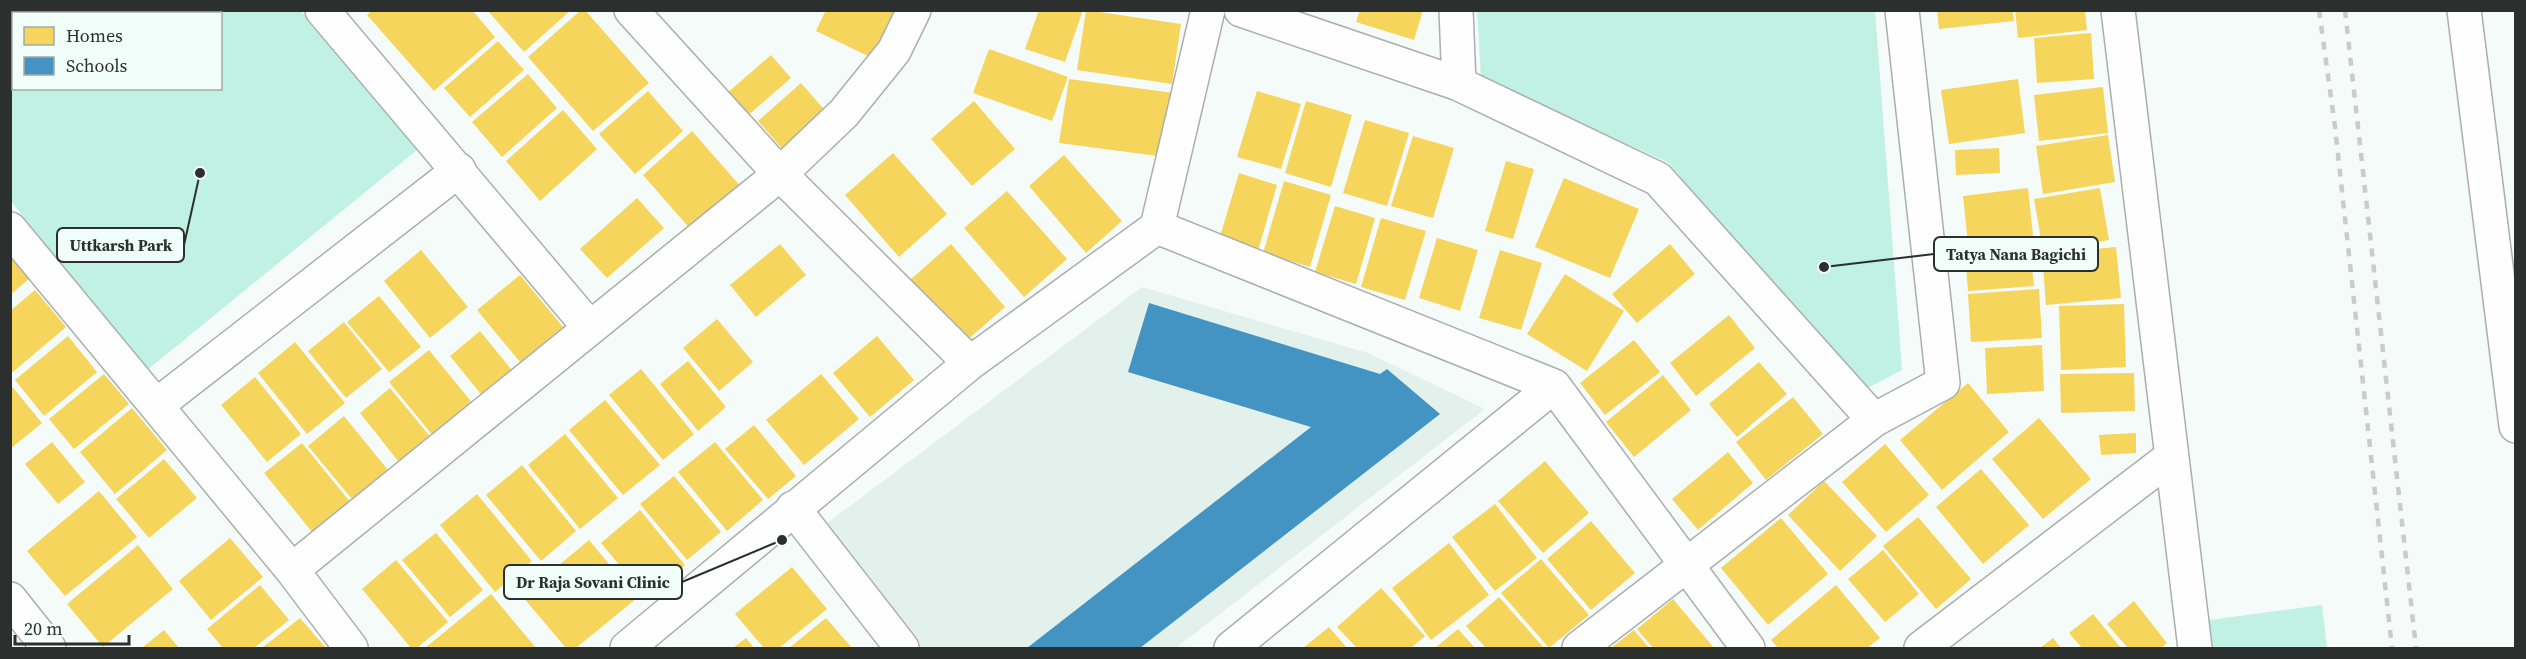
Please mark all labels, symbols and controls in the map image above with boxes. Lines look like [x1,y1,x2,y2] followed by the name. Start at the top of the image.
[12,12,222,90] legend
[66,23,123,48] text: Homes
[66,53,128,78] text: Schools
[57,228,184,262] callout: Uttkarsh Park
[70,234,173,256] text: Uttkarsh Park
[1934,237,2098,271] callout: Tatya Nana Bagichi
[1946,243,2086,265] text: Tatya Nana Bagichi
[504,565,682,599] callout: Dr Raja Sovani Clinic
[516,571,670,593] text: Dr Raja Sovani Clinic
[15,608,129,646] scale bar
[24,616,62,641] text: 20 m

